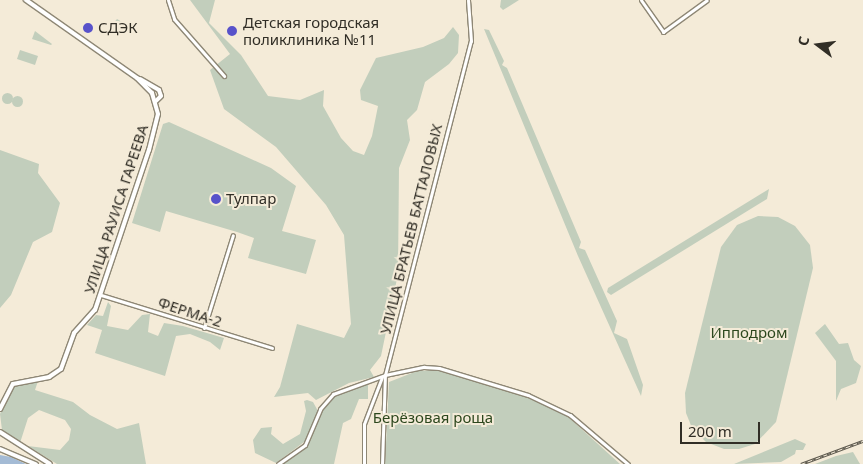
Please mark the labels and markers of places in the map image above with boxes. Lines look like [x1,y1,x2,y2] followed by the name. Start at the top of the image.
[243,13,379,48] place label: Детская городская поликлиника №11
[98,19,138,37] place label: СДЭК
[82,22,94,34] marker: СДЭК
[225,24,239,38] marker: Детская городская поликлиника №11
[226,190,276,208] place label: Тулпар
[210,193,222,205] marker: Тулпар

